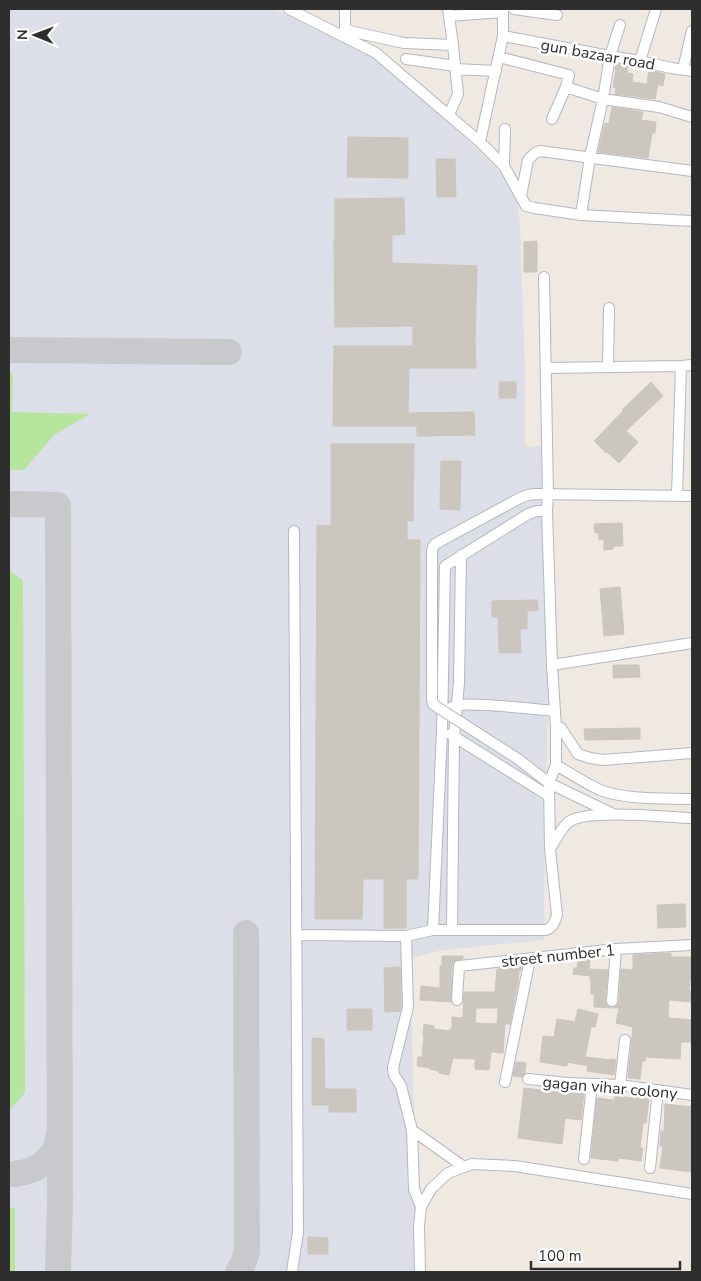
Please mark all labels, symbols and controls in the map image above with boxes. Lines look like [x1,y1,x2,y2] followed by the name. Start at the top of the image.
[10,10,60,60] north arrow
[13,29,32,40] text: N
[539,34,657,76] street label: gun bazaar road
[500,939,616,973] street label: street number 1
[542,1071,679,1105] street label: gagan vihar colony
[531,1238,680,1270] scale bar
[538,1246,582,1266] text: 100 m

